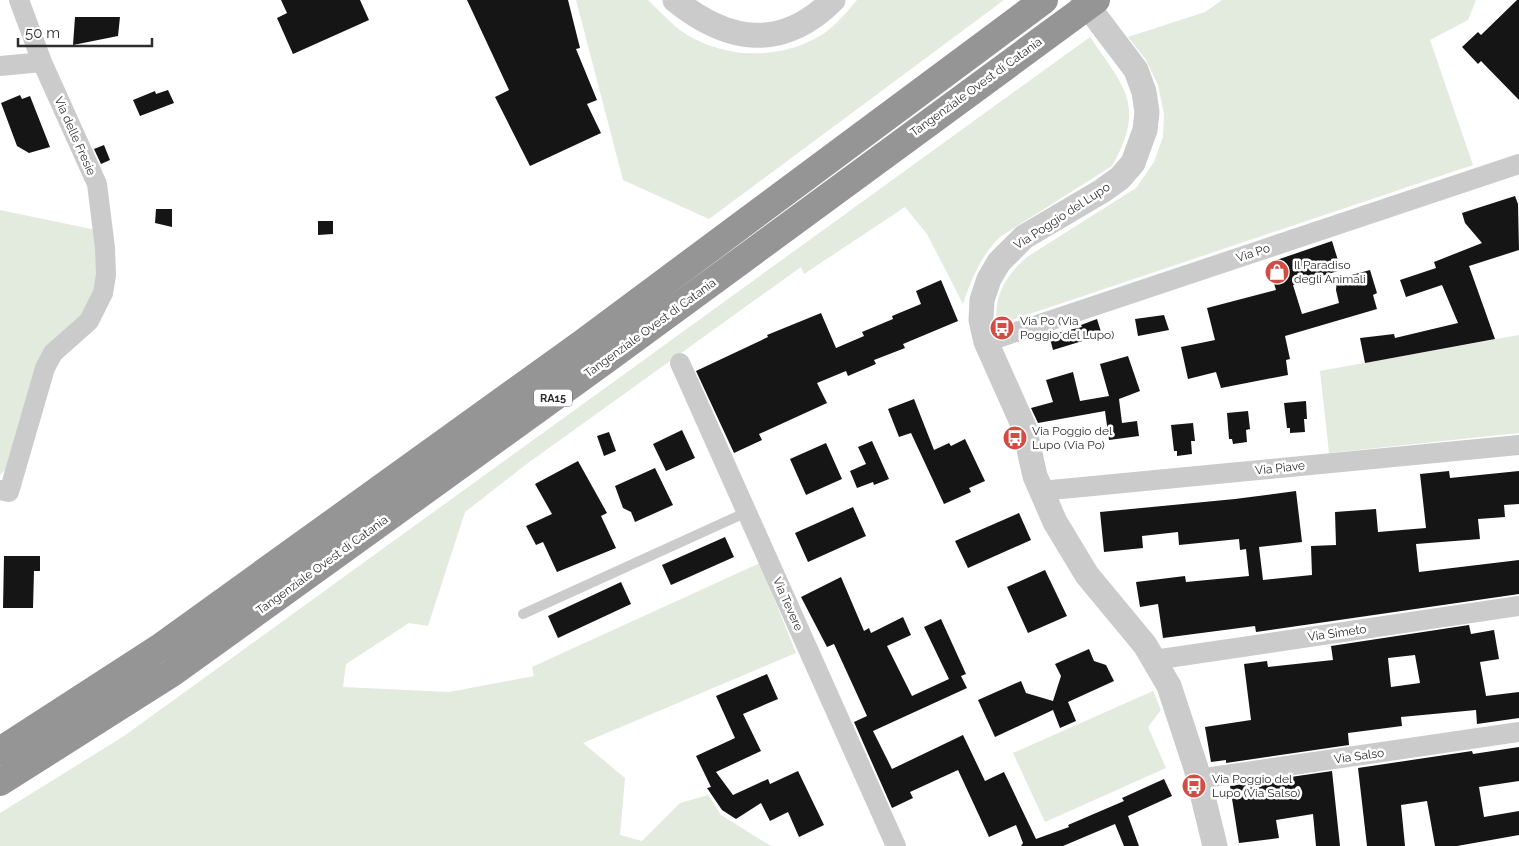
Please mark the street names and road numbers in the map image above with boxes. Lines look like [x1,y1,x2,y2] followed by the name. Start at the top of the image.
[907,35,1045,139] street label: Tangenziale Ovest di Catania
[51,94,99,178] street label: Via delle Fresie
[1011,180,1113,252] street label: Via Poggio del Lupo
[1234,241,1272,265] street label: Via Po
[581,276,719,380] street label: Tangenziale Ovest di Catania
[534,389,572,406] road number: RA15
[1254,458,1306,478] street label: Via Piave
[253,513,391,617] street label: Tangenziale Ovest di Catania
[770,575,806,633] street label: Via Tevere
[1307,622,1367,644] street label: Via Simeto
[1333,746,1385,766] street label: Via Salso

